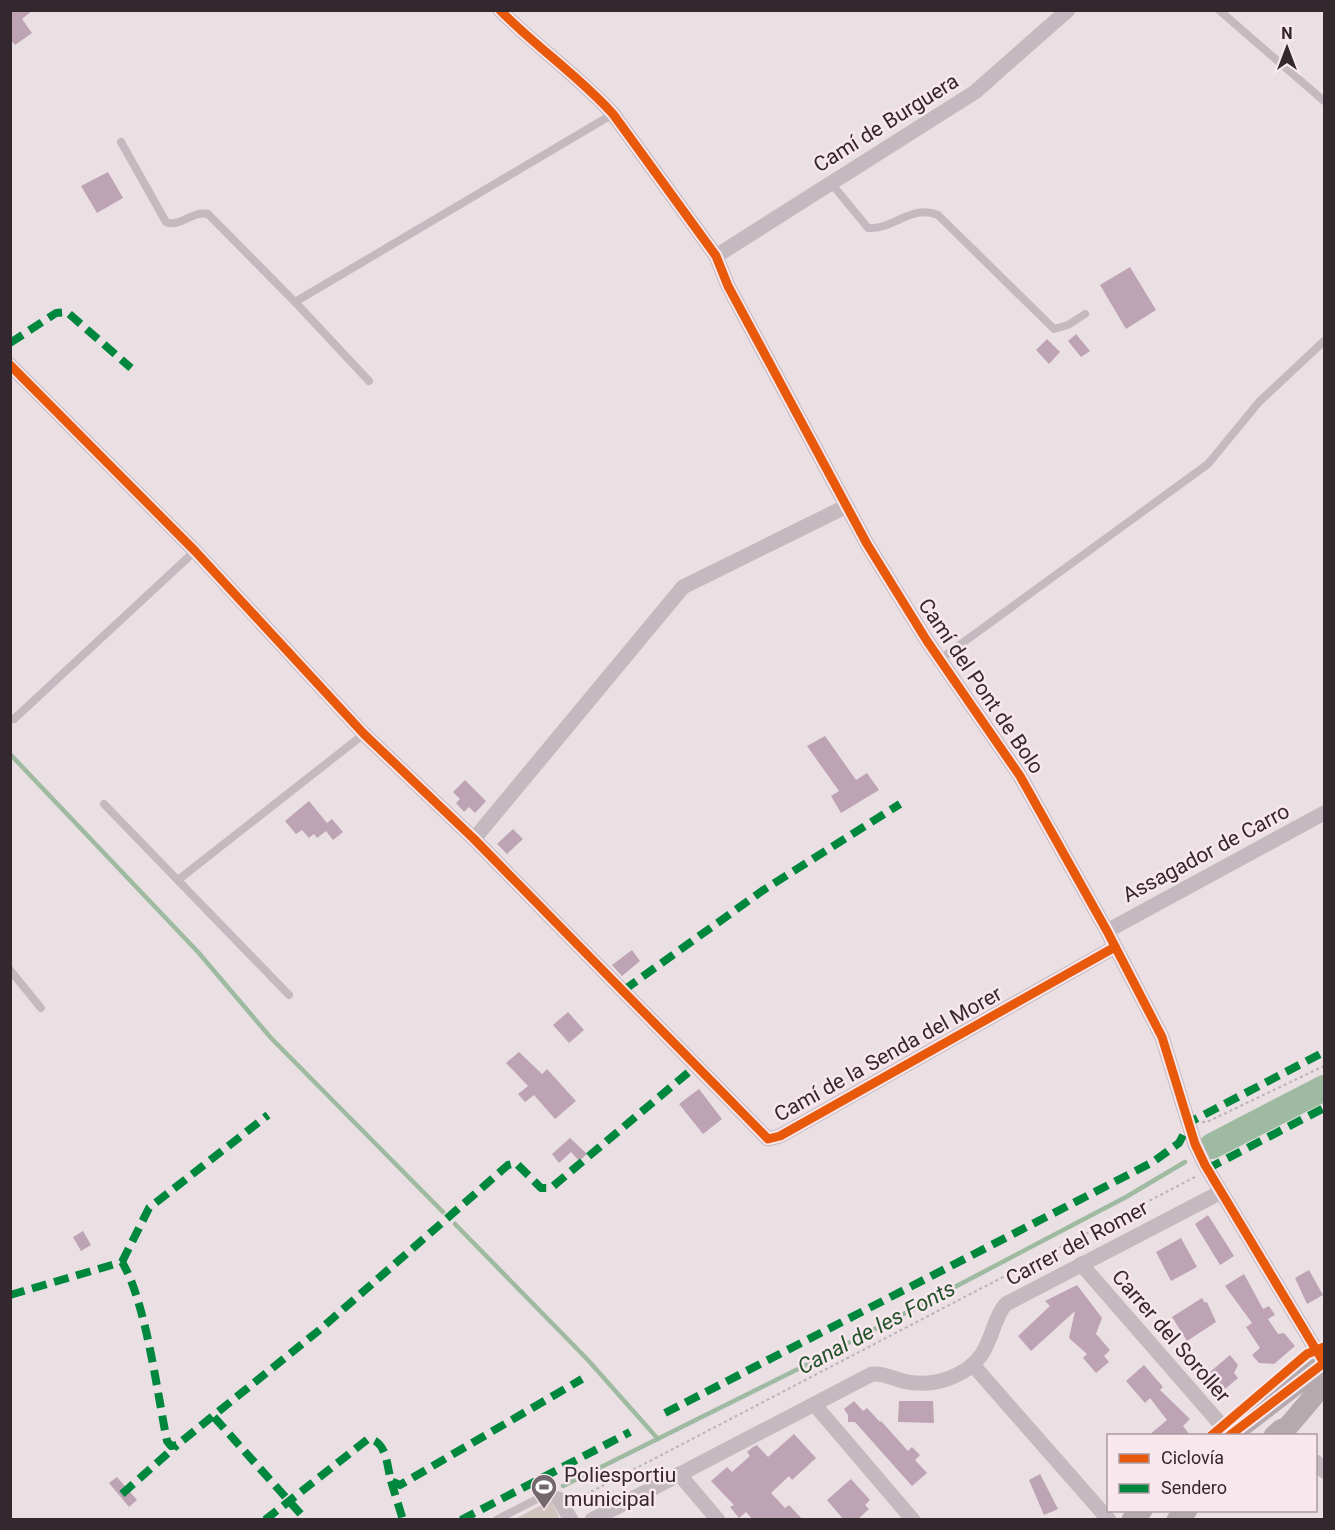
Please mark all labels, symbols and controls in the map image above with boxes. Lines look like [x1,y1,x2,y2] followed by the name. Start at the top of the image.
[1257,18,1317,78] north arrow
[1281,24,1293,43] text: N
[809,69,963,177] street label: Camí de Burguera
[913,594,1049,778] street label: Camí del Pont de Bolo
[1118,799,1294,907] street label: Assagador de Carro
[770,981,1006,1127] street label: Camí de la Senda del Morer
[1002,1195,1152,1291] street label: Carrer del Romer
[1107,1265,1235,1407] street label: Carrer del Soroller
[793,1275,959,1379] water label: Canal de les Fonts
[1107,1434,1317,1512] legend
[1161,1447,1224,1468] text: Ciclovía
[564,1463,676,1511] place label: Poliesportiu municipal
[529,1472,559,1510] sports icon: Poliesportiu municipal
[1161,1477,1227,1498] text: Sendero

